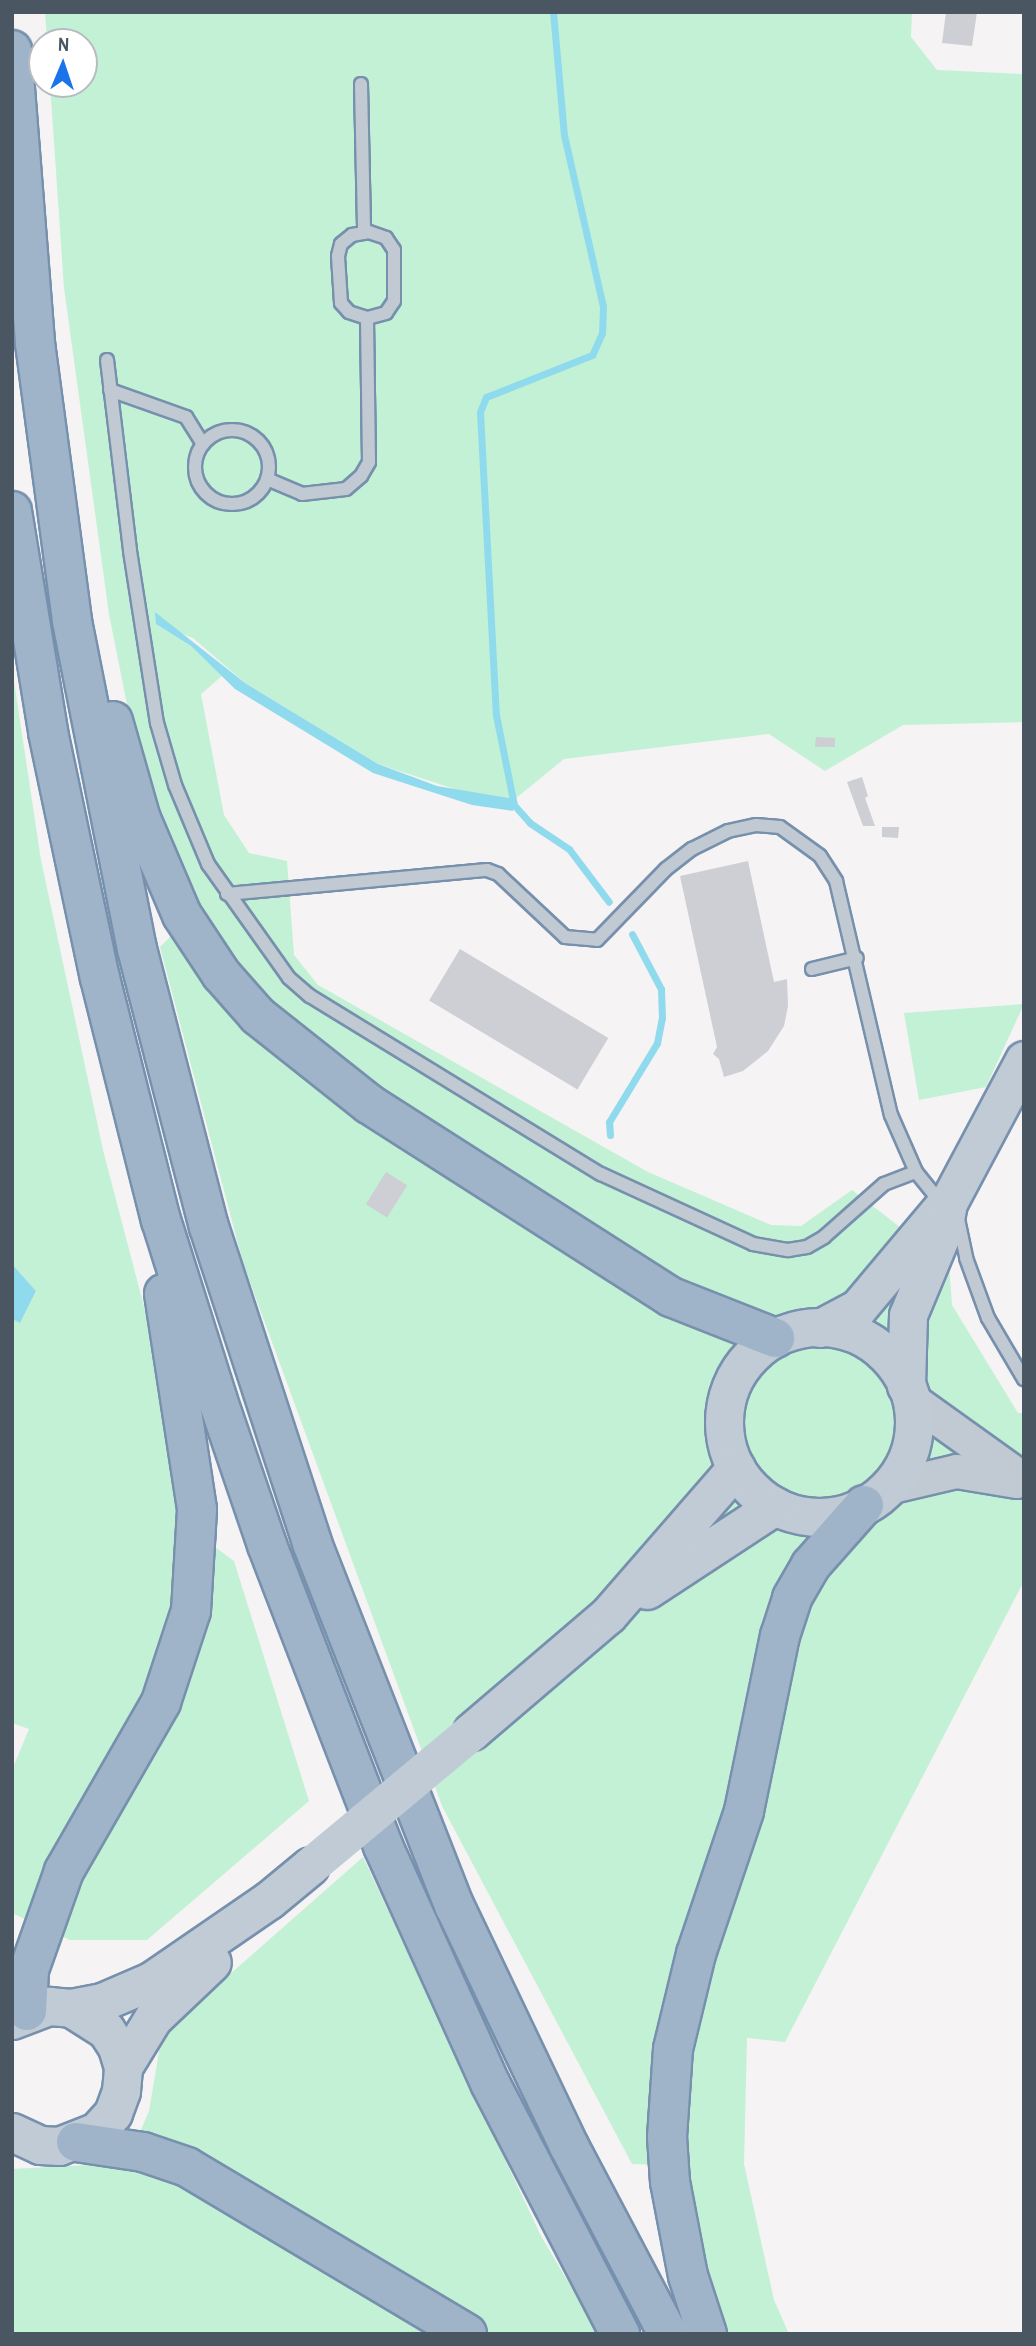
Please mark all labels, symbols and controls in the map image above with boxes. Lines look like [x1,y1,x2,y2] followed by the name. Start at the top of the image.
[28,28,98,98] north arrow
[58,31,70,57] text: N

